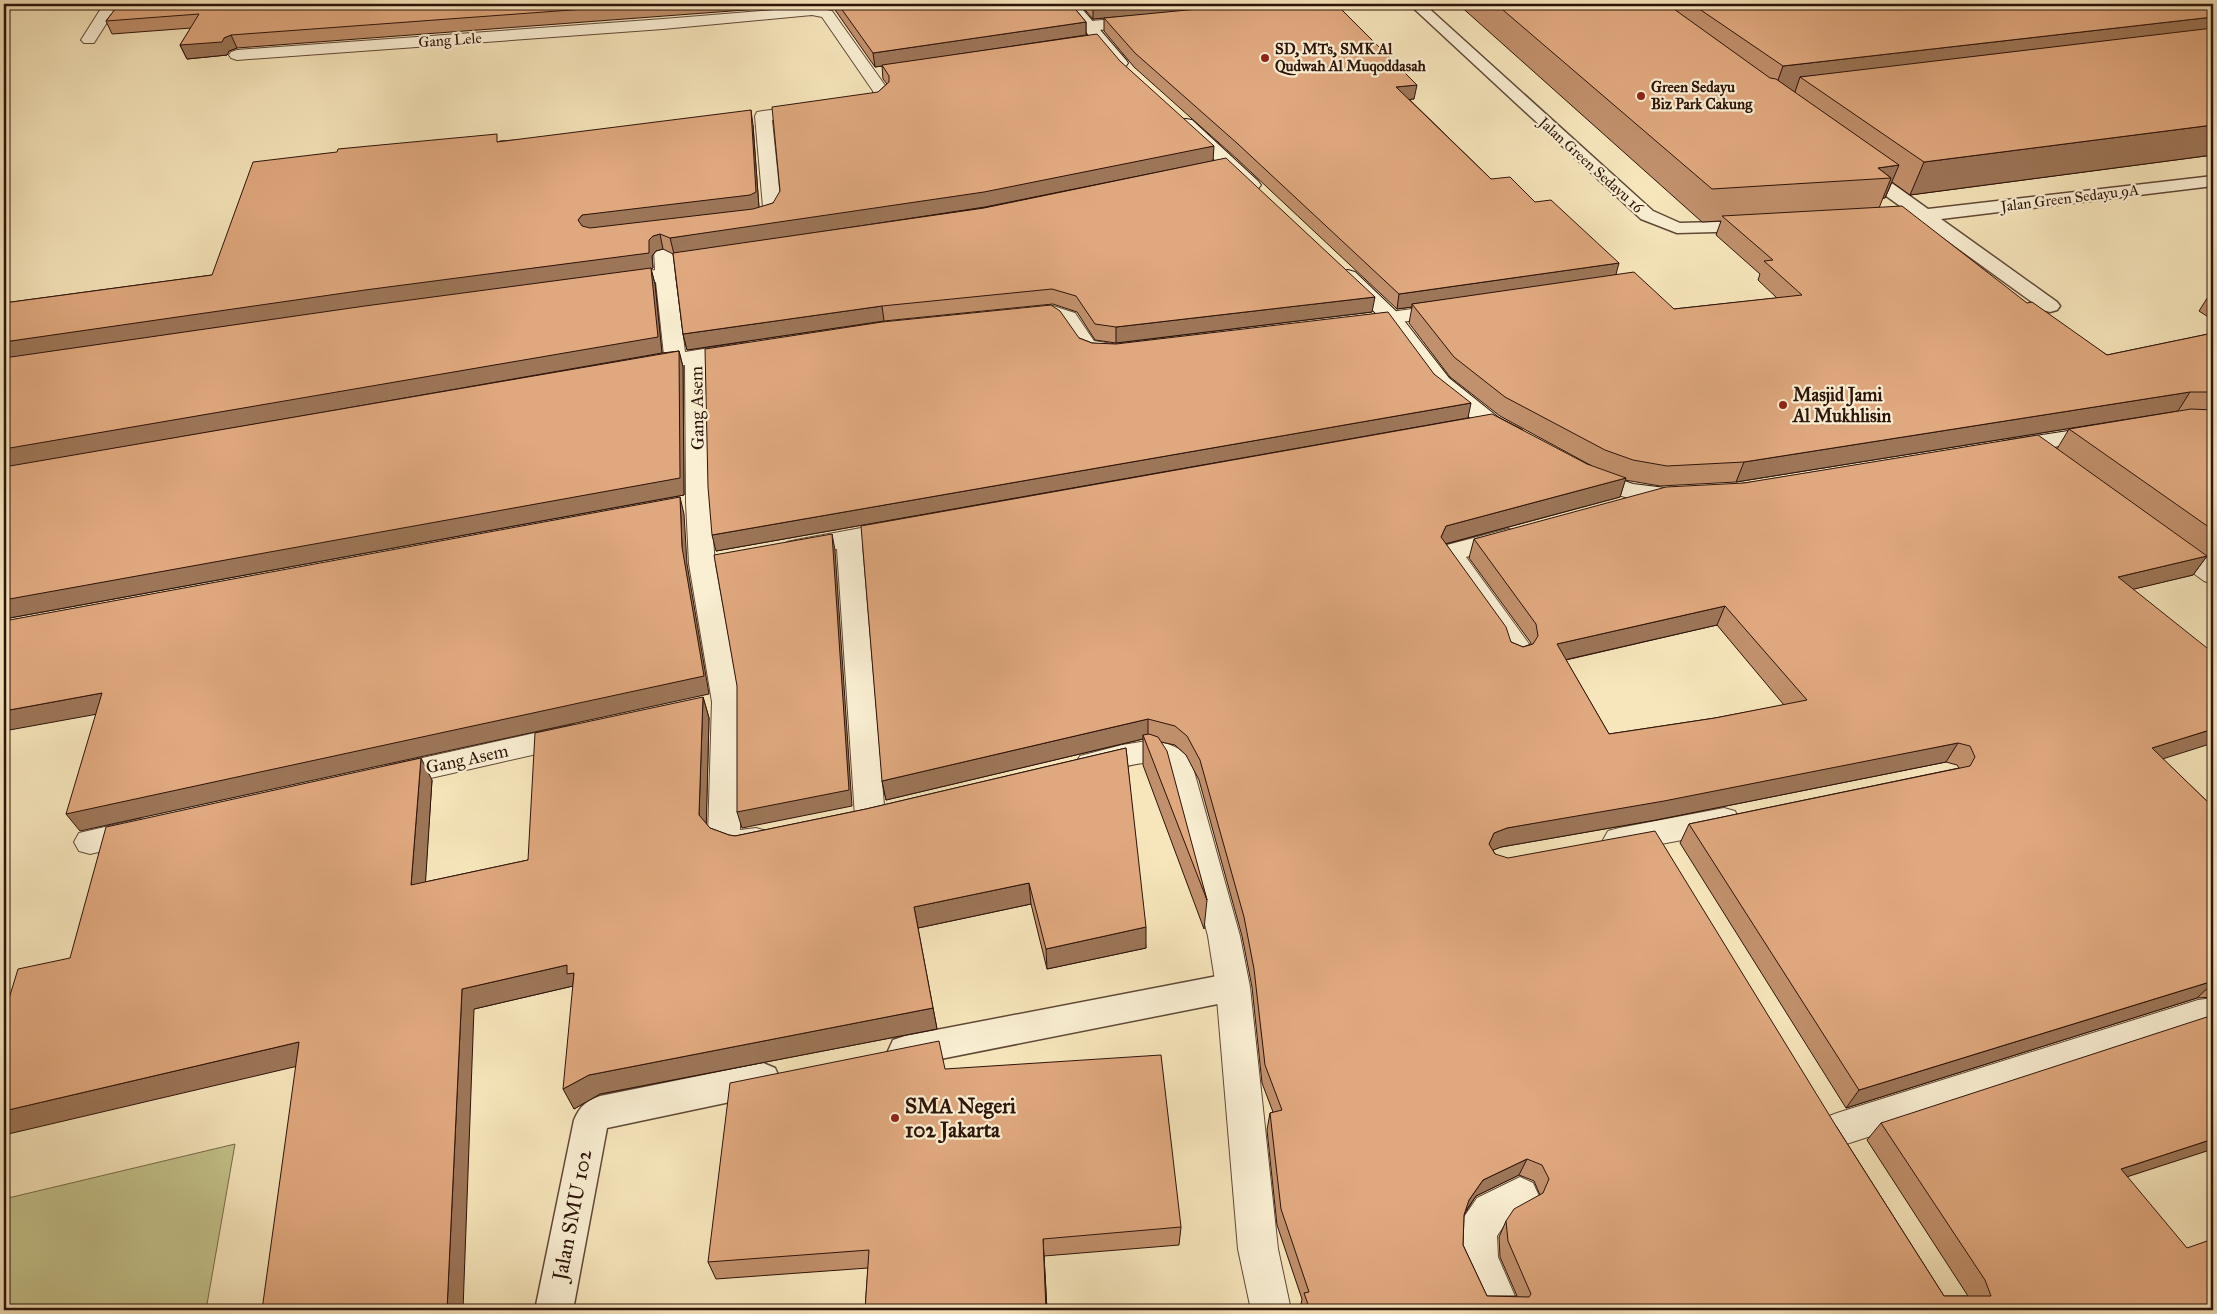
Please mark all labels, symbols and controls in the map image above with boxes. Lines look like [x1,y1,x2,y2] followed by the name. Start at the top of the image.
[418,29,482,51] street label: Gang Lele
[1275,40,1426,76] place label: SD, MTs, SMK Al Qudwah Al Muqoddasah
[1259,52,1271,64] marker: SD, MTs, SMK Al Qudwah Al Muqoddasah
[1651,78,1753,114] place label: Green Sedayu Biz Park Cakung
[1635,90,1647,102] marker: Green Sedayu Biz Park Cakung
[1533,112,1648,218] street label: Jalan Green Sedayu 16
[1998,181,2140,217] street label: Jalan Green Sedayu 9A
[685,366,710,450] street label: Gang Asem
[1792,384,1892,427] place label: Masjid Jami Al Mukhlisin
[1777,399,1789,411] marker: Masjid Jami Al Mukhlisin
[424,739,511,779] street label: Gang Asem
[905,1093,1016,1144] place label: SMA Negeri 102 Jakarta
[889,1112,901,1124] marker: SMA Negeri 102 Jakarta
[546,1147,598,1285] street label: Jalan SMU 102

